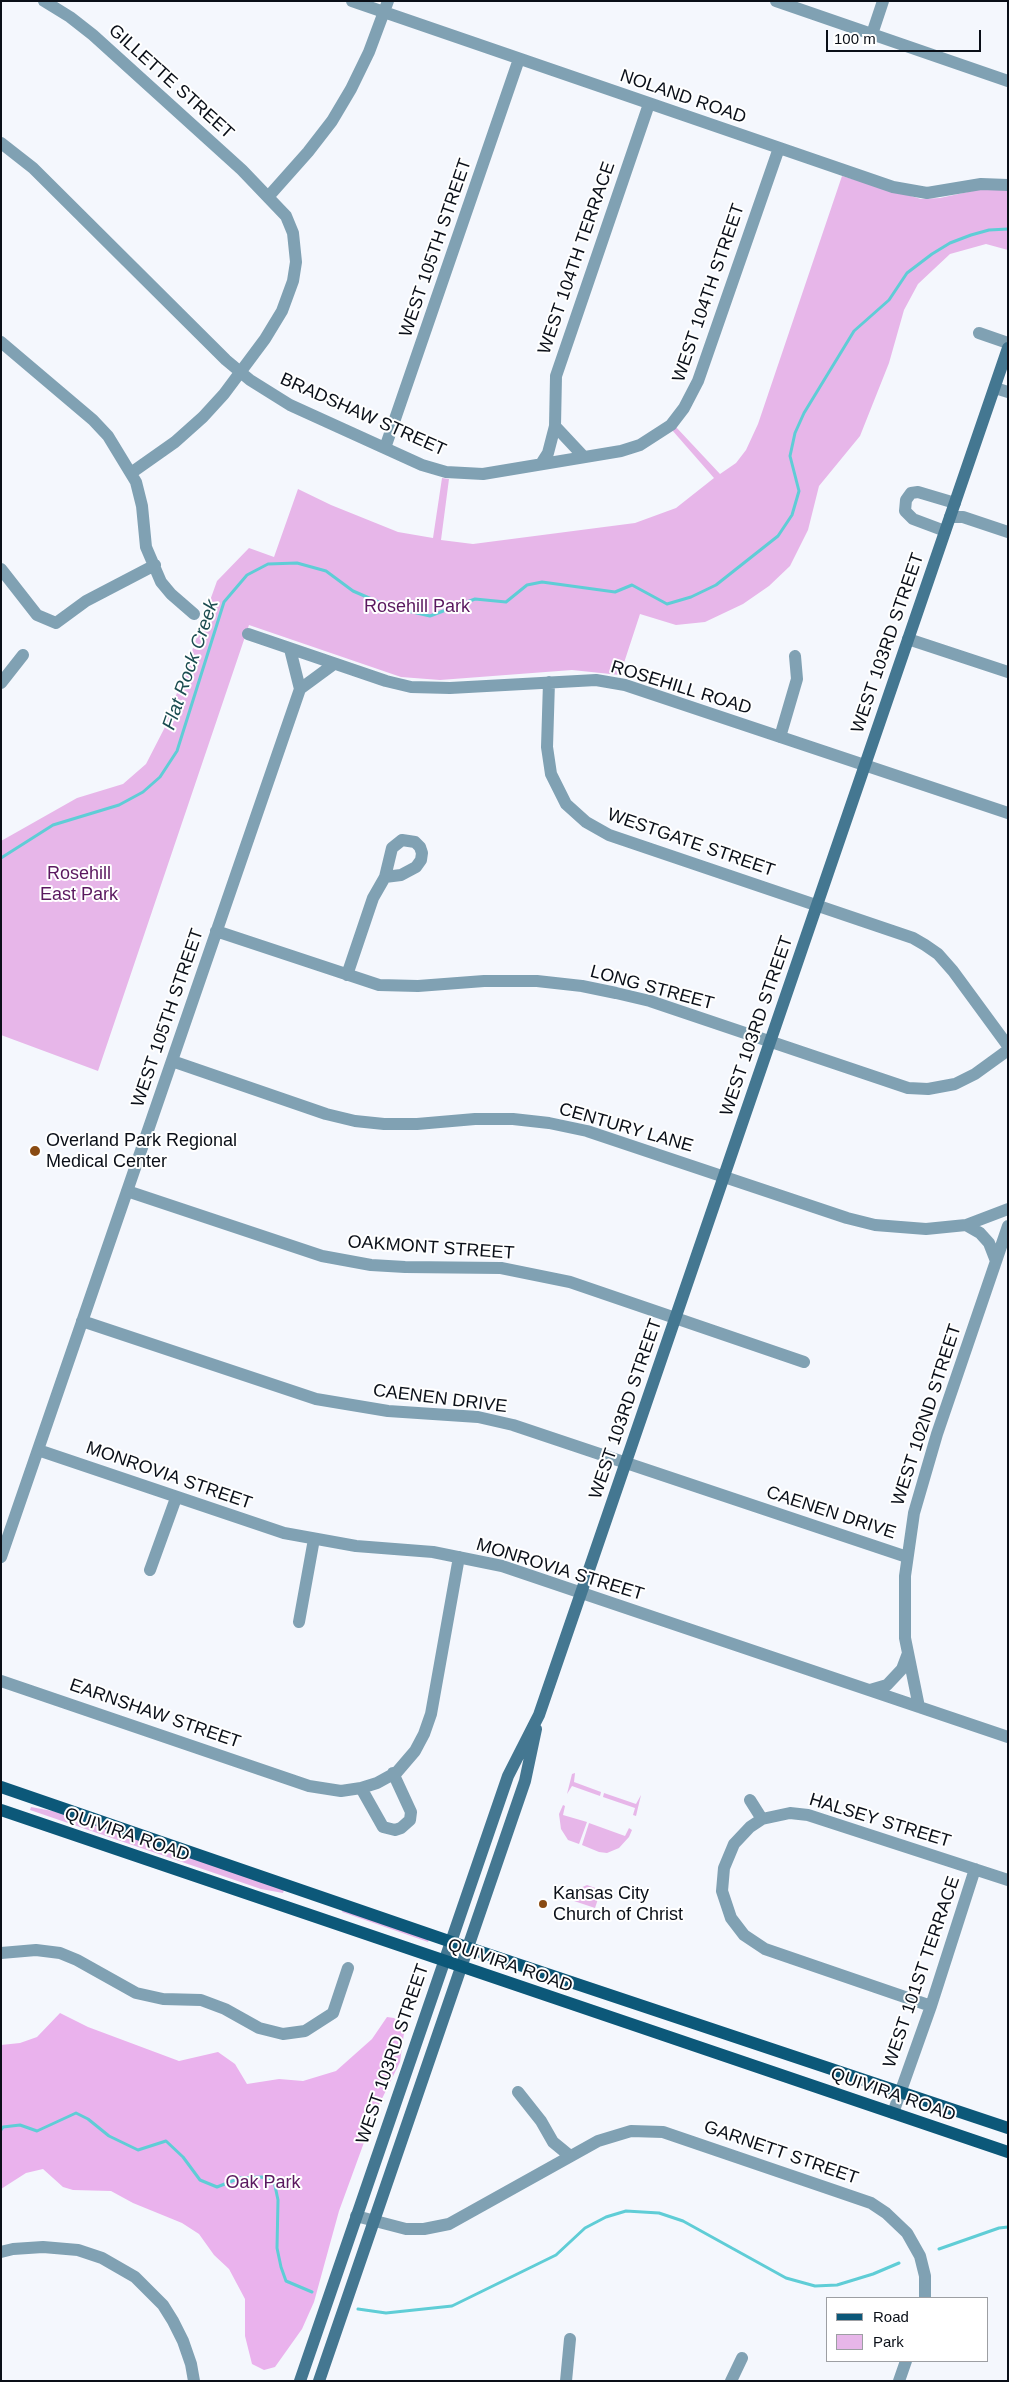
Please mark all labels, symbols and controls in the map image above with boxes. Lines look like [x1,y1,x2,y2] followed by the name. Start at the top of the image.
[104,20,238,144] street label: GILLETTE STREET
[829,20,984,52] scale bar
[834,30,876,47] text: 100 m
[617,65,749,129] street label: NOLAND ROAD
[395,156,477,340] street label: WEST 105TH STREET
[534,159,620,357] street label: WEST 104TH TERRACE
[668,201,750,385] street label: WEST 104TH STREET
[277,369,449,461] street label: BRADSHAW STREET
[847,550,929,736] street label: WEST 103RD STREET
[364,596,470,618] park label: Rosehill Park
[158,597,224,733] water label: Flat Rock Creek
[608,656,754,720] street label: ROSEHILL ROAD
[604,804,778,882] street label: WESTGATE STREET
[40,863,118,906] park label: Rosehill East Park
[127,926,209,1110] street label: WEST 105TH STREET
[716,933,798,1119] street label: WEST 103RD STREET
[588,961,716,1015] street label: LONG STREET
[556,1099,696,1157] street label: CENTURY LANE
[46,1130,237,1172] place label: Overland Park Regional Medical Center
[28,1144,42,1158] marker: Overland Park Regional Medical Center
[347,1231,515,1265] street label: OAKMONT STREET
[585,1316,667,1502] street label: WEST 103RD STREET
[888,1322,966,1508] street label: WEST 102ND STREET
[372,1380,508,1418] street label: CAENEN DRIVE
[83,1437,255,1515] street label: MONROVIA STREET
[763,1482,899,1544] street label: CAENEN DRIVE
[474,1534,646,1606] street label: MONROVIA STREET
[67,1675,243,1753] street label: EARNSHAW STREET
[807,1789,953,1853] street label: HALSEY STREET
[62,1803,192,1867] street label: QUIVIRA ROAD
[879,1873,965,2071] street label: WEST 101ST TERRACE
[553,1883,683,1926] place label: Kansas City Church of Christ
[537,1898,549,1910] marker: Kansas City Church of Christ
[445,1934,575,1998] street label: QUIVIRA ROAD
[352,1961,434,2147] street label: WEST 103RD STREET
[828,2063,958,2127] street label: QUIVIRA ROAD
[701,2116,861,2190] street label: GARNETT STREET
[225,2172,301,2194] park label: Oak Park
[826,2297,989,2362] legend
[873,2308,909,2325] text: Road
[873,2333,904,2350] text: Park

